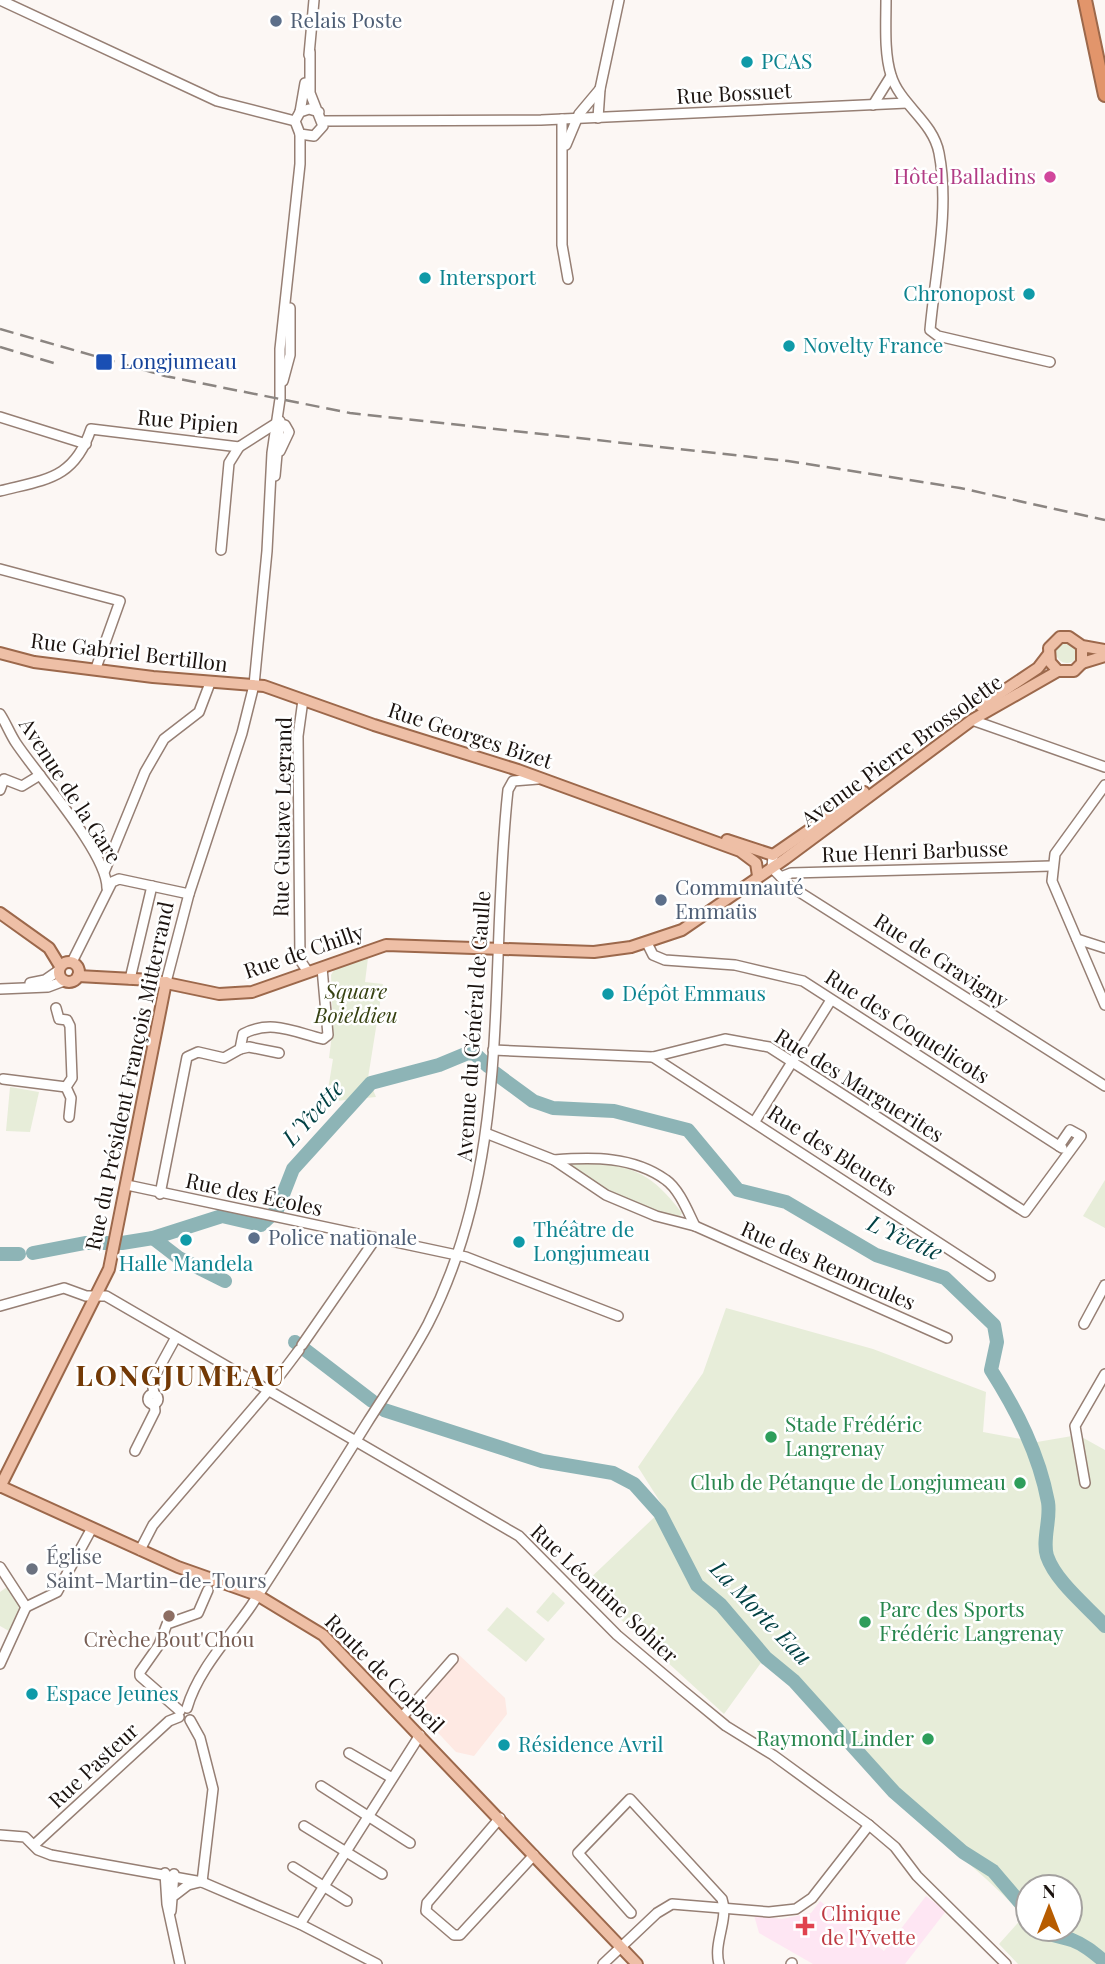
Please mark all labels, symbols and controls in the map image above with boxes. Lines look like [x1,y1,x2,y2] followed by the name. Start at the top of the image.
[290,5,402,33] place label: Relais Poste
[268,13,284,29] marker: Relais Poste
[761,46,812,74] place label: PCAS
[739,54,755,70] marker: PCAS
[676,75,793,109] street label: Rue Bossuet
[893,161,1036,189] place label: Hôtel Balladins
[1042,169,1058,185] marker: Hôtel Balladins
[439,262,537,290] place label: Intersport
[417,270,433,286] marker: Intersport
[903,278,1016,306] place label: Chronopost
[1021,286,1037,302] marker: Chronopost
[803,330,943,358] place label: Novelty France
[781,338,797,354] marker: Novelty France
[120,346,237,374] place label: Longjumeau
[94,352,114,372] marker: Longjumeau
[136,402,240,438] street label: Rue Pipien
[29,625,230,677] street label: Rue Gabriel Bertillon
[794,667,1007,833] street label: Avenue Pierre Brossolette
[385,694,557,774] street label: Rue Georges Bizet
[14,711,129,868] street label: Avenue de la Gare
[265,717,297,917] street label: Rue Gustave Legrand
[821,833,1009,867] street label: Rue Henri Barbusse
[675,872,804,924] place label: Communauté Emmaüs
[448,889,495,1163] street label: Avenue du Général de Gaulle
[653,892,669,908] marker: Communauté Emmaüs
[77,899,179,1253] street label: Rue du Président François Mitterrand
[870,905,1015,1013] street label: Rue de Gravigny
[240,916,368,984] street label: Rue de Chilly
[821,962,996,1089] street label: Rue des Coquelicots
[313,976,398,1028] park label: Square Boieldieu
[622,978,766,1006] place label: Dépôt Emmaus
[600,986,616,1002] marker: Dépôt Emmaus
[770,1021,950,1148] street label: Rue des Marguerites
[273,1072,350,1152] water label: L'Yvette
[763,1097,903,1201] street label: Rue des Bleuets
[183,1165,325,1221] street label: Rue des Écoles
[862,1206,948,1267] water label: L'Yvette
[737,1213,920,1315] street label: Rue des Renoncules
[533,1214,650,1266] place label: Théâtre de Longjumeau
[268,1222,417,1250] place label: Police nationale
[246,1230,262,1246] marker: Police nationale
[178,1232,194,1248] marker: Halle Mandela
[511,1234,527,1250] marker: Théâtre de Longjumeau
[119,1248,254,1276] place label: Halle Mandela
[76,1356,286,1393] district label: LONGJUMEAU
[785,1409,922,1461] place label: Stade Frédéric Langrenay
[763,1429,779,1445] marker: Stade Frédéric Langrenay
[690,1467,1006,1495] place label: Club de Pétanque de Longjumeau
[1012,1475,1028,1491] marker: Club de Pétanque de Longjumeau
[526,1517,686,1669] street label: Rue Léontine Sohier
[46,1541,267,1593] place label: Église Saint-Martin-de-Tours
[704,1552,820,1671] water label: La Morte Eau
[24,1561,40,1577] marker: Église Saint-Martin-de-Tours
[879,1594,1064,1646] place label: Parc des Sports Frédéric Langrenay
[320,1607,451,1738] street label: Route de Corbeil
[161,1608,177,1624] marker: Crèche Bout'Chou
[857,1614,873,1630] marker: Parc des Sports Frédéric Langrenay
[83,1624,255,1652] place label: Crèche Bout'Chou
[46,1678,179,1706] place label: Espace Jeunes
[24,1686,40,1702] marker: Espace Jeunes
[42,1715,144,1813] street label: Rue Pasteur
[756,1723,915,1751] place label: Raymond Linder
[518,1729,664,1757] place label: Résidence Avril
[920,1731,936,1747] marker: Raymond Linder
[496,1737,512,1753] marker: Résidence Avril
[1014,1873,1084,1943] north arrow
[1042,1877,1056,1903] text: N
[821,1898,916,1950] place label: Clinique de l'Yvette
[795,1916,815,1936] marker: Clinique de l'Yvette

